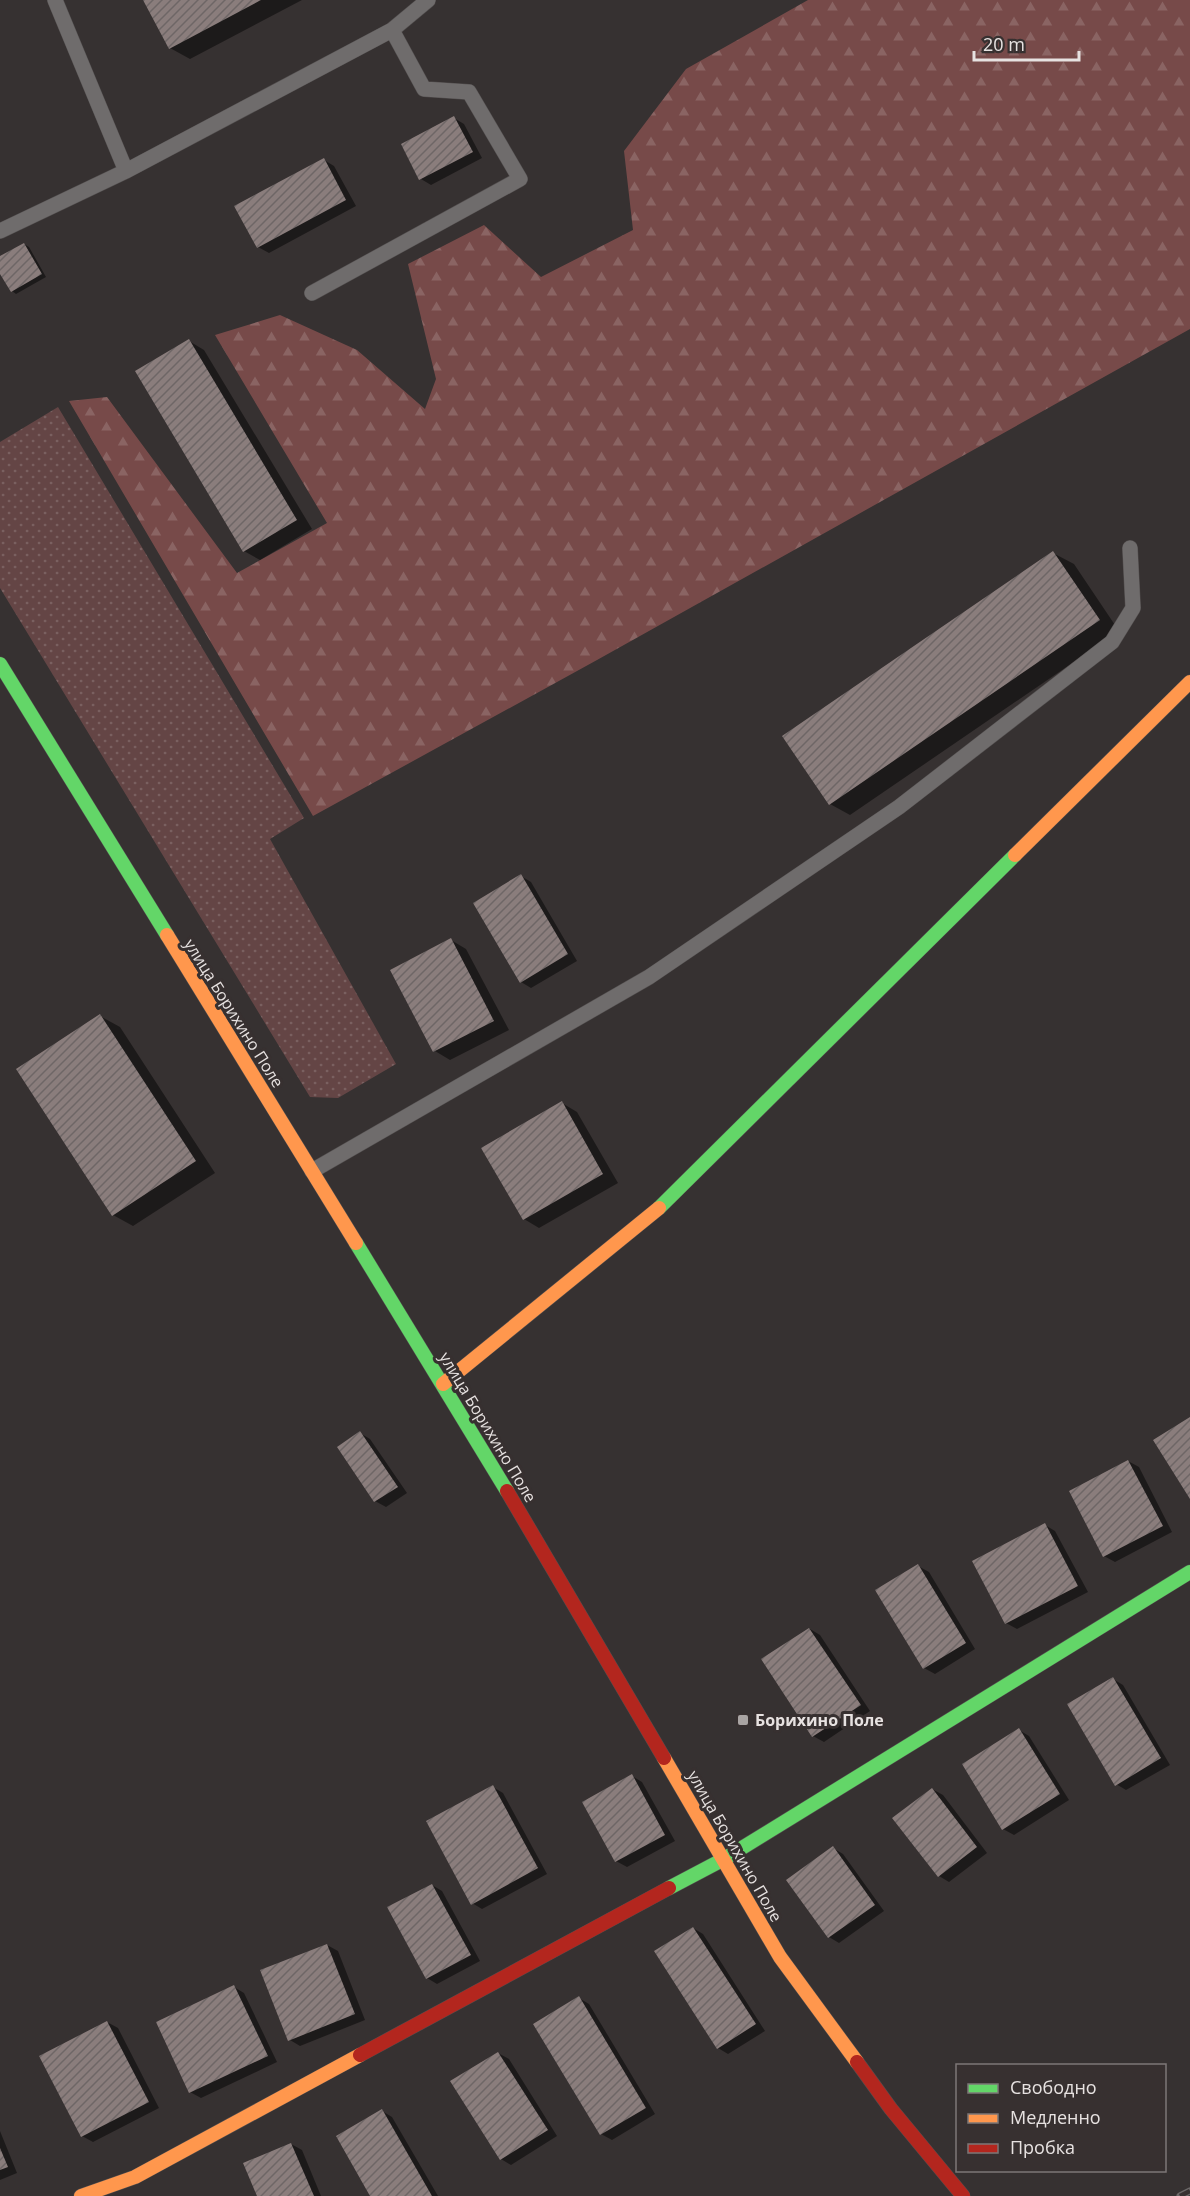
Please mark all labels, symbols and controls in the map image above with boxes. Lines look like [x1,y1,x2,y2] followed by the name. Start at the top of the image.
[974,24,1079,62] scale bar
[983,32,1025,56] text: 20 m
[179,934,289,1092] street label: улица Борихино Поле
[434,1348,542,1506] street label: улица Борихино Поле
[755,1709,884,1731] place label: Борихино Поле
[736,1713,750,1727] marker: Борихино Поле
[683,1766,787,1926] street label: улица Борихино Поле
[956,2064,1166,2172] legend
[1010,2075,1097,2099] text: Свободно
[1010,2105,1101,2129] text: Медленно
[1010,2135,1075,2159] text: Пробка

